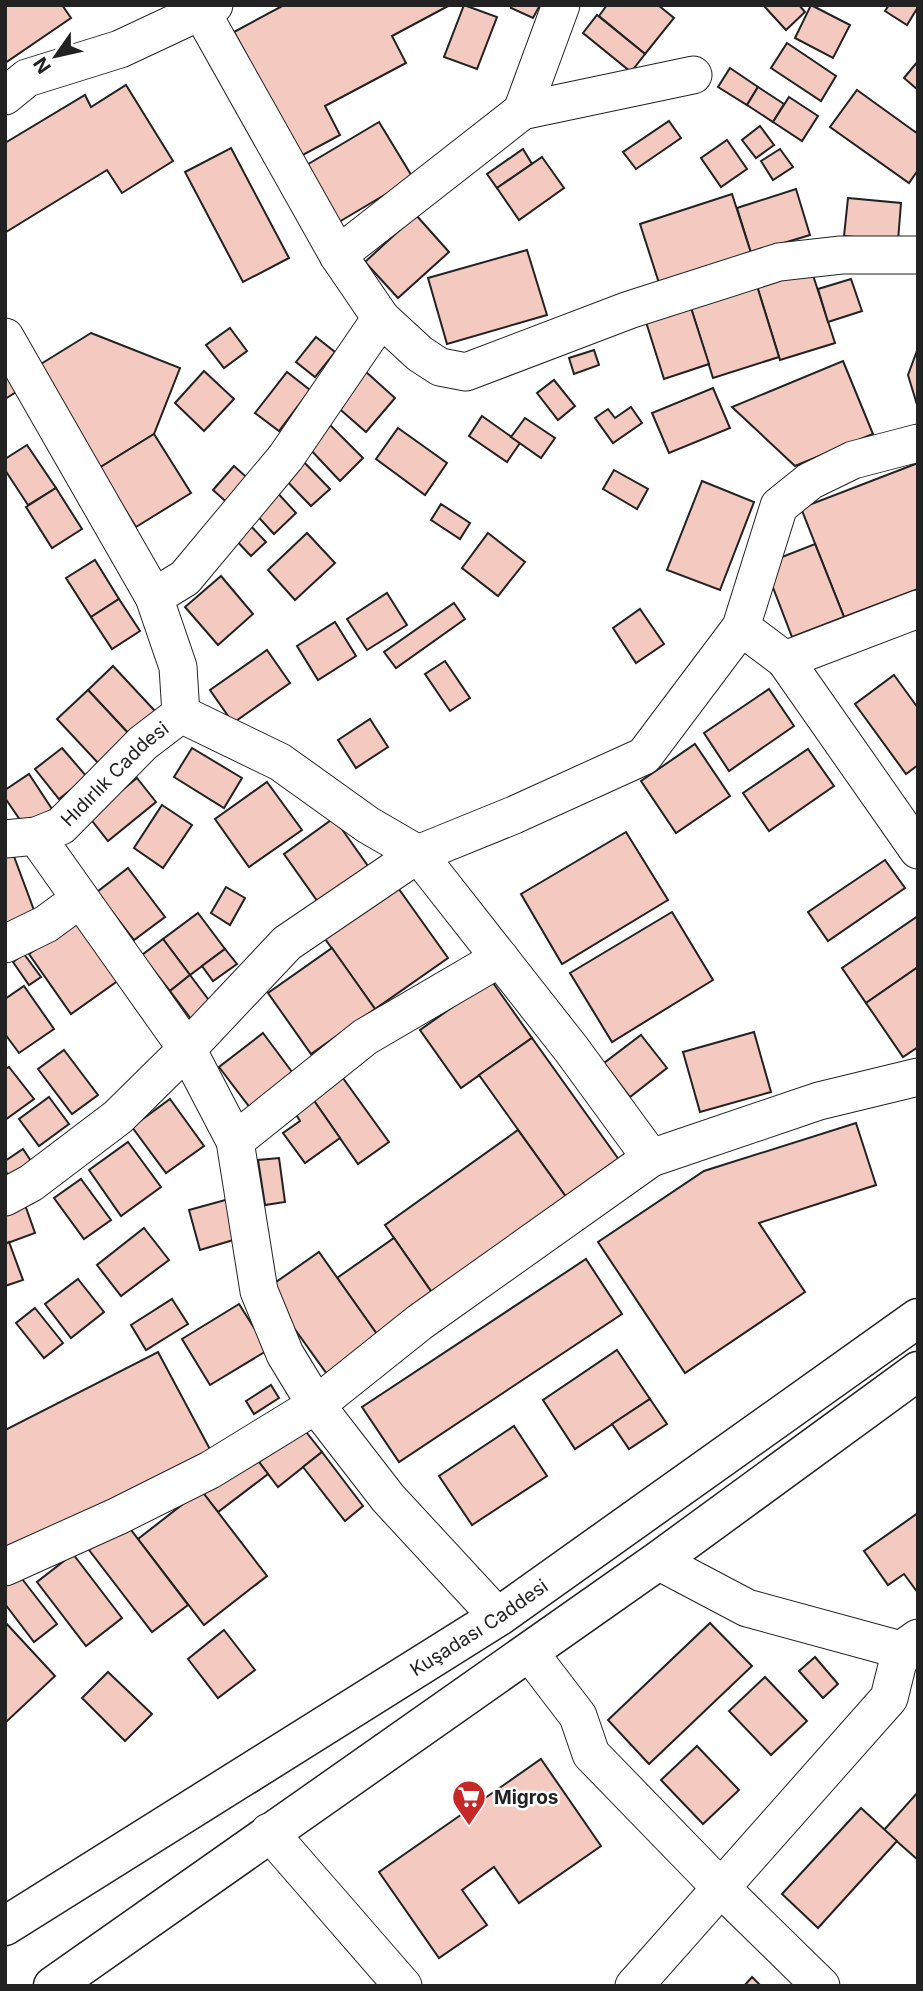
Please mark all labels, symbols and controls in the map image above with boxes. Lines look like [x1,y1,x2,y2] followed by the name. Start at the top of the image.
[21,21,91,91] north arrow
[29,53,56,78] text: N
[56,716,173,831] street label: Hıdırlık Caddesi
[406,1574,552,1681] street label: Kuşadası Caddesi
[450,1778,488,1827] supermarket icon: Migros
[494,1786,558,1809] place label: Migros

